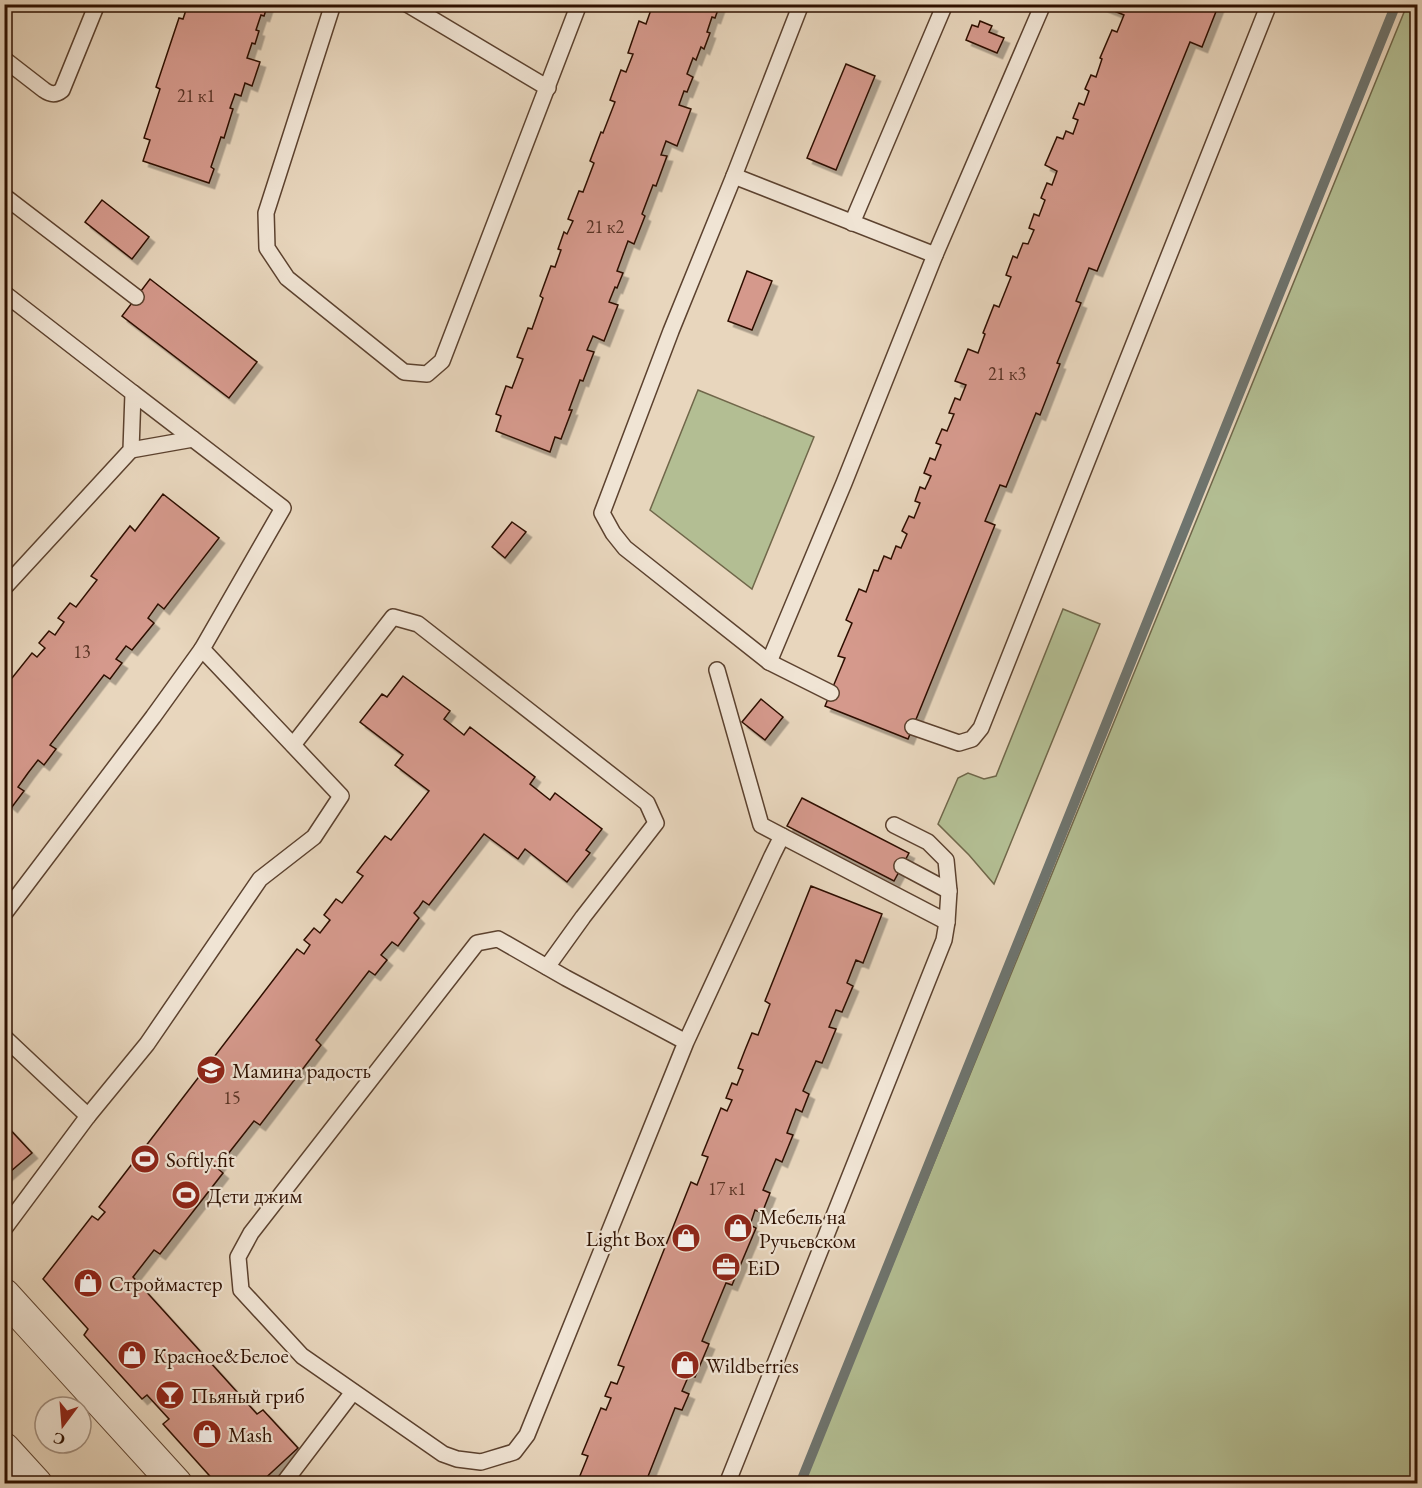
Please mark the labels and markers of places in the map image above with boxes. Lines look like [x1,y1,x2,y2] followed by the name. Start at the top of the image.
[195,1054,227,1086] school or university icon: Мамина радость
[232,1057,371,1084] place label: Мамина радость
[129,1143,161,1175] sports icon: Softly.fit
[166,1146,235,1173] place label: Softly.fit
[170,1179,202,1211] sports icon: Дети джим
[207,1182,302,1209] place label: Дети джим
[759,1203,856,1254] place label: Мебель на Ручьевском
[722,1212,754,1244] shop icon: Мебель на Ручьевском
[670,1222,702,1254] shop icon: Light Box
[586,1225,665,1252] place label: Light Box
[710,1251,742,1283] office icon: EiD
[747,1254,780,1281] place label: EiD
[72,1267,104,1299] shop icon: Строймастер
[109,1270,223,1297] place label: Строймастер
[116,1339,148,1371] shop icon: Красное&Белое
[153,1342,289,1369] place label: Красное&Белое
[669,1349,701,1381] shop icon: Wildberries
[706,1352,799,1379] place label: Wildberries
[154,1379,186,1411] bar icon: Пьяный гриб
[191,1382,305,1409] place label: Пьяный гриб
[191,1418,223,1450] shop icon: Mash
[228,1421,273,1448] place label: Mash

